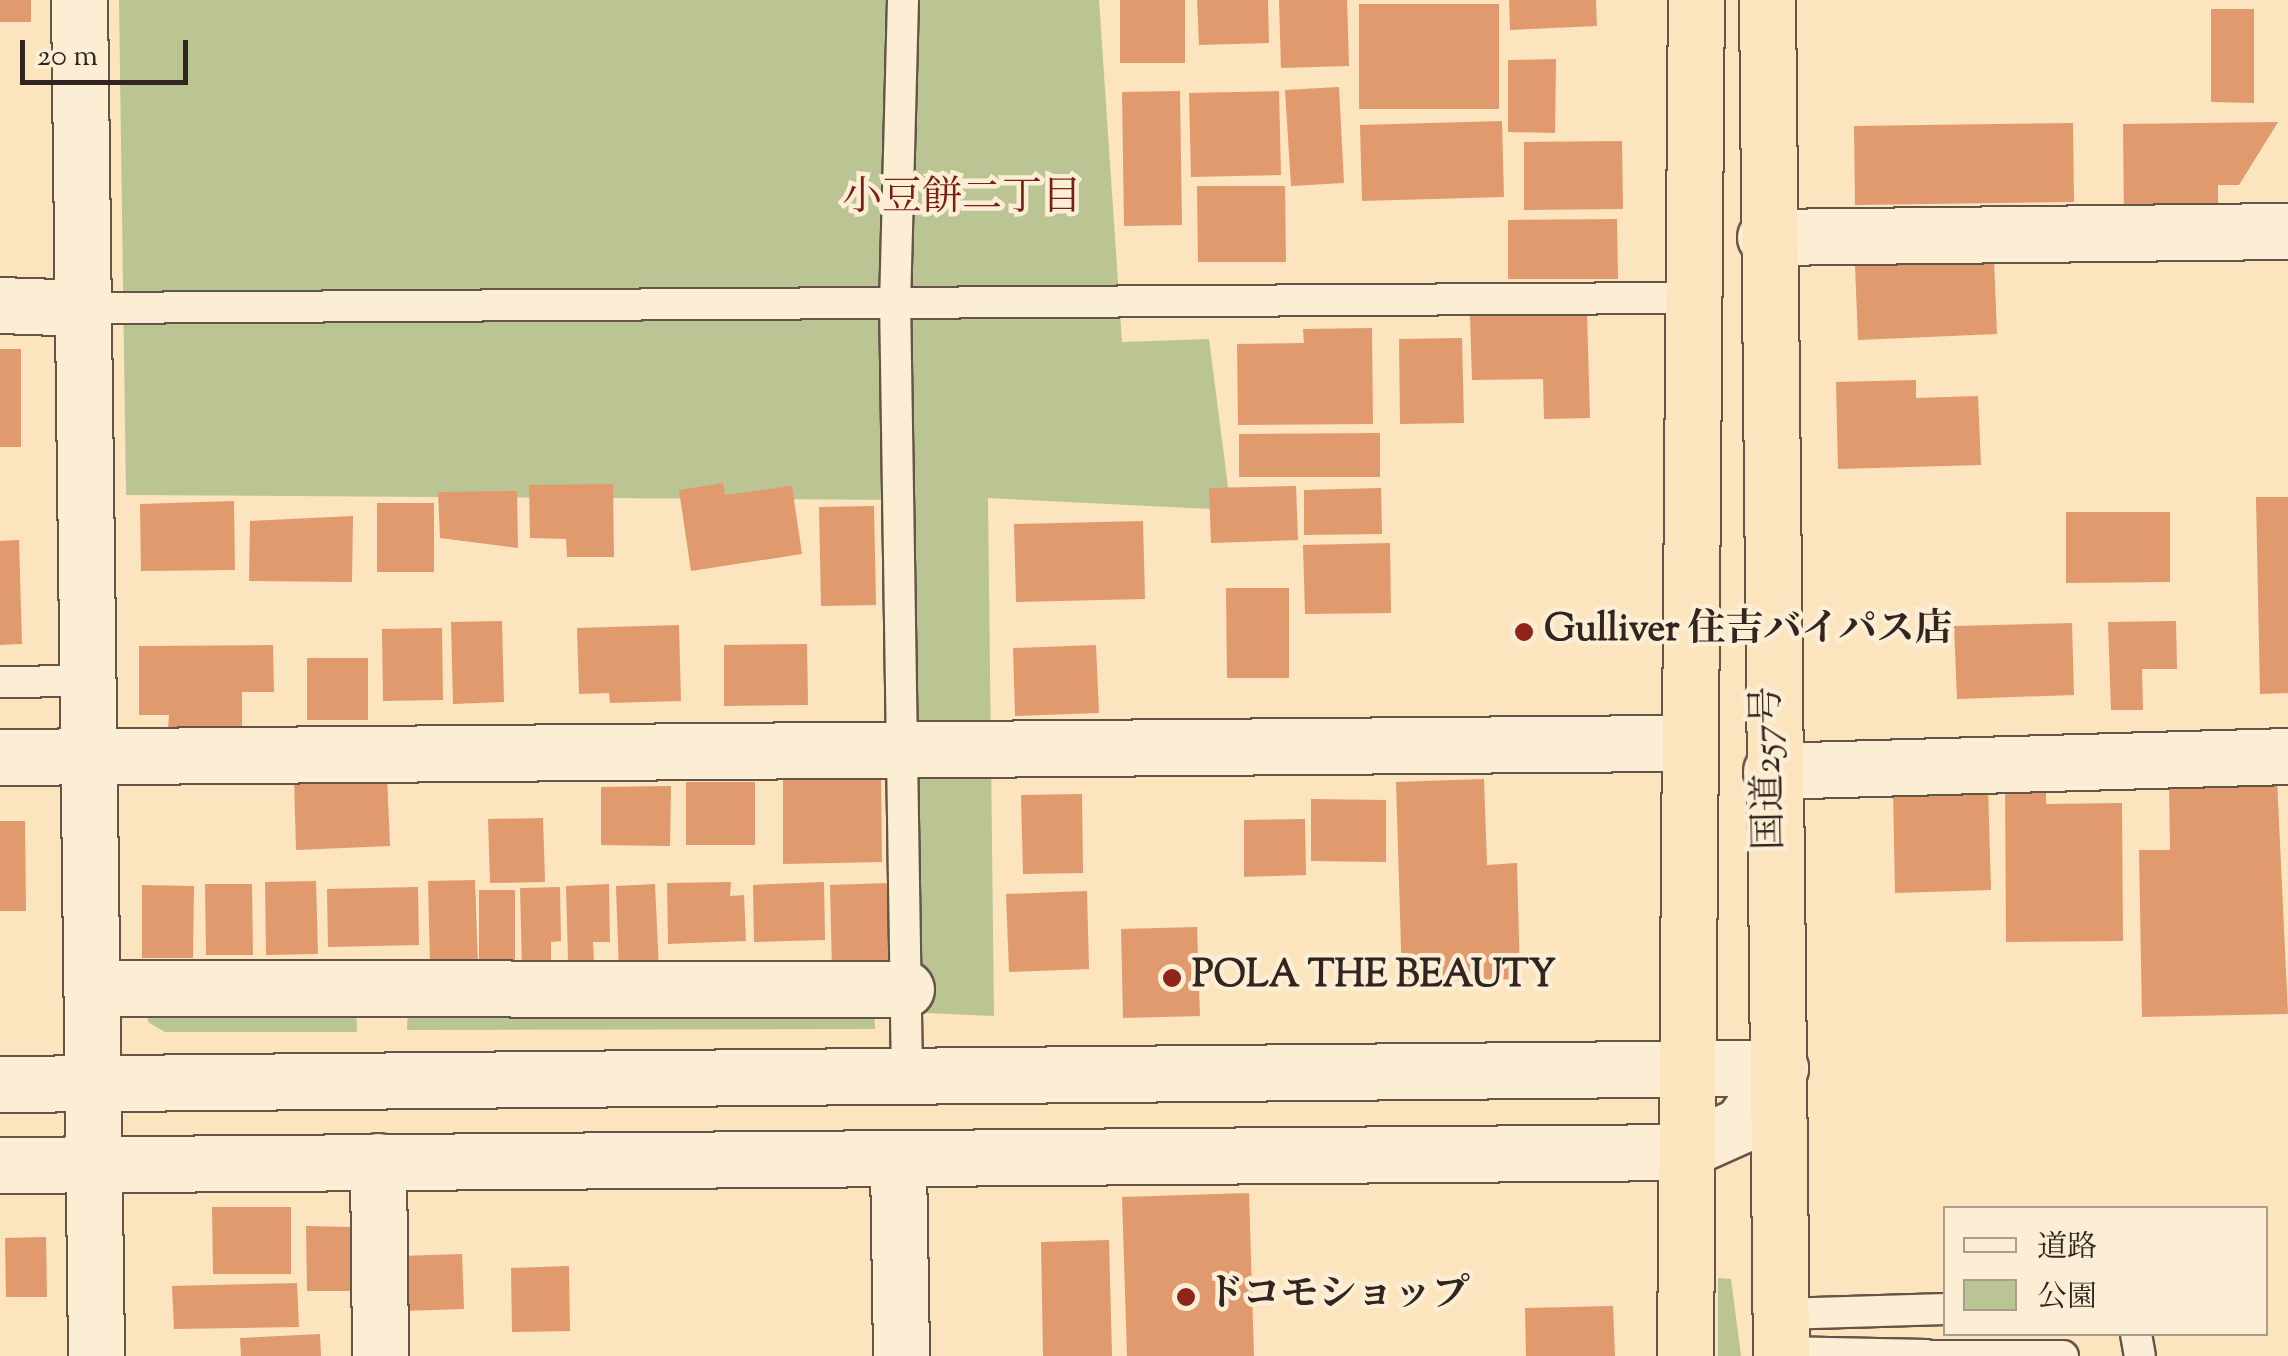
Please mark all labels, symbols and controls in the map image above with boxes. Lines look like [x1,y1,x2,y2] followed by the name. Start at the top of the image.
[25,20,192,82] scale bar
[37,36,98,79] text: 20 m
[842,176,1082,224] district label: 小豆餅二丁目
[1544,609,1954,655] place label: Gulliver 住吉バイパス店
[1513,621,1535,643] marker: Gulliver 住吉バイパス店
[1747,686,1795,850] street label: 国道257号
[1192,955,1556,1001] place label: POLA THE BEAUTY
[1161,967,1183,989] marker: POLA THE BEAUTY
[1943,1206,2268,1336] legend
[2037,1227,2097,1270] text: 道路
[1206,1274,1472,1320] place label: ドコモショップ
[2037,1277,2097,1320] text: 公園
[1175,1286,1197,1308] marker: ドコモショップ

